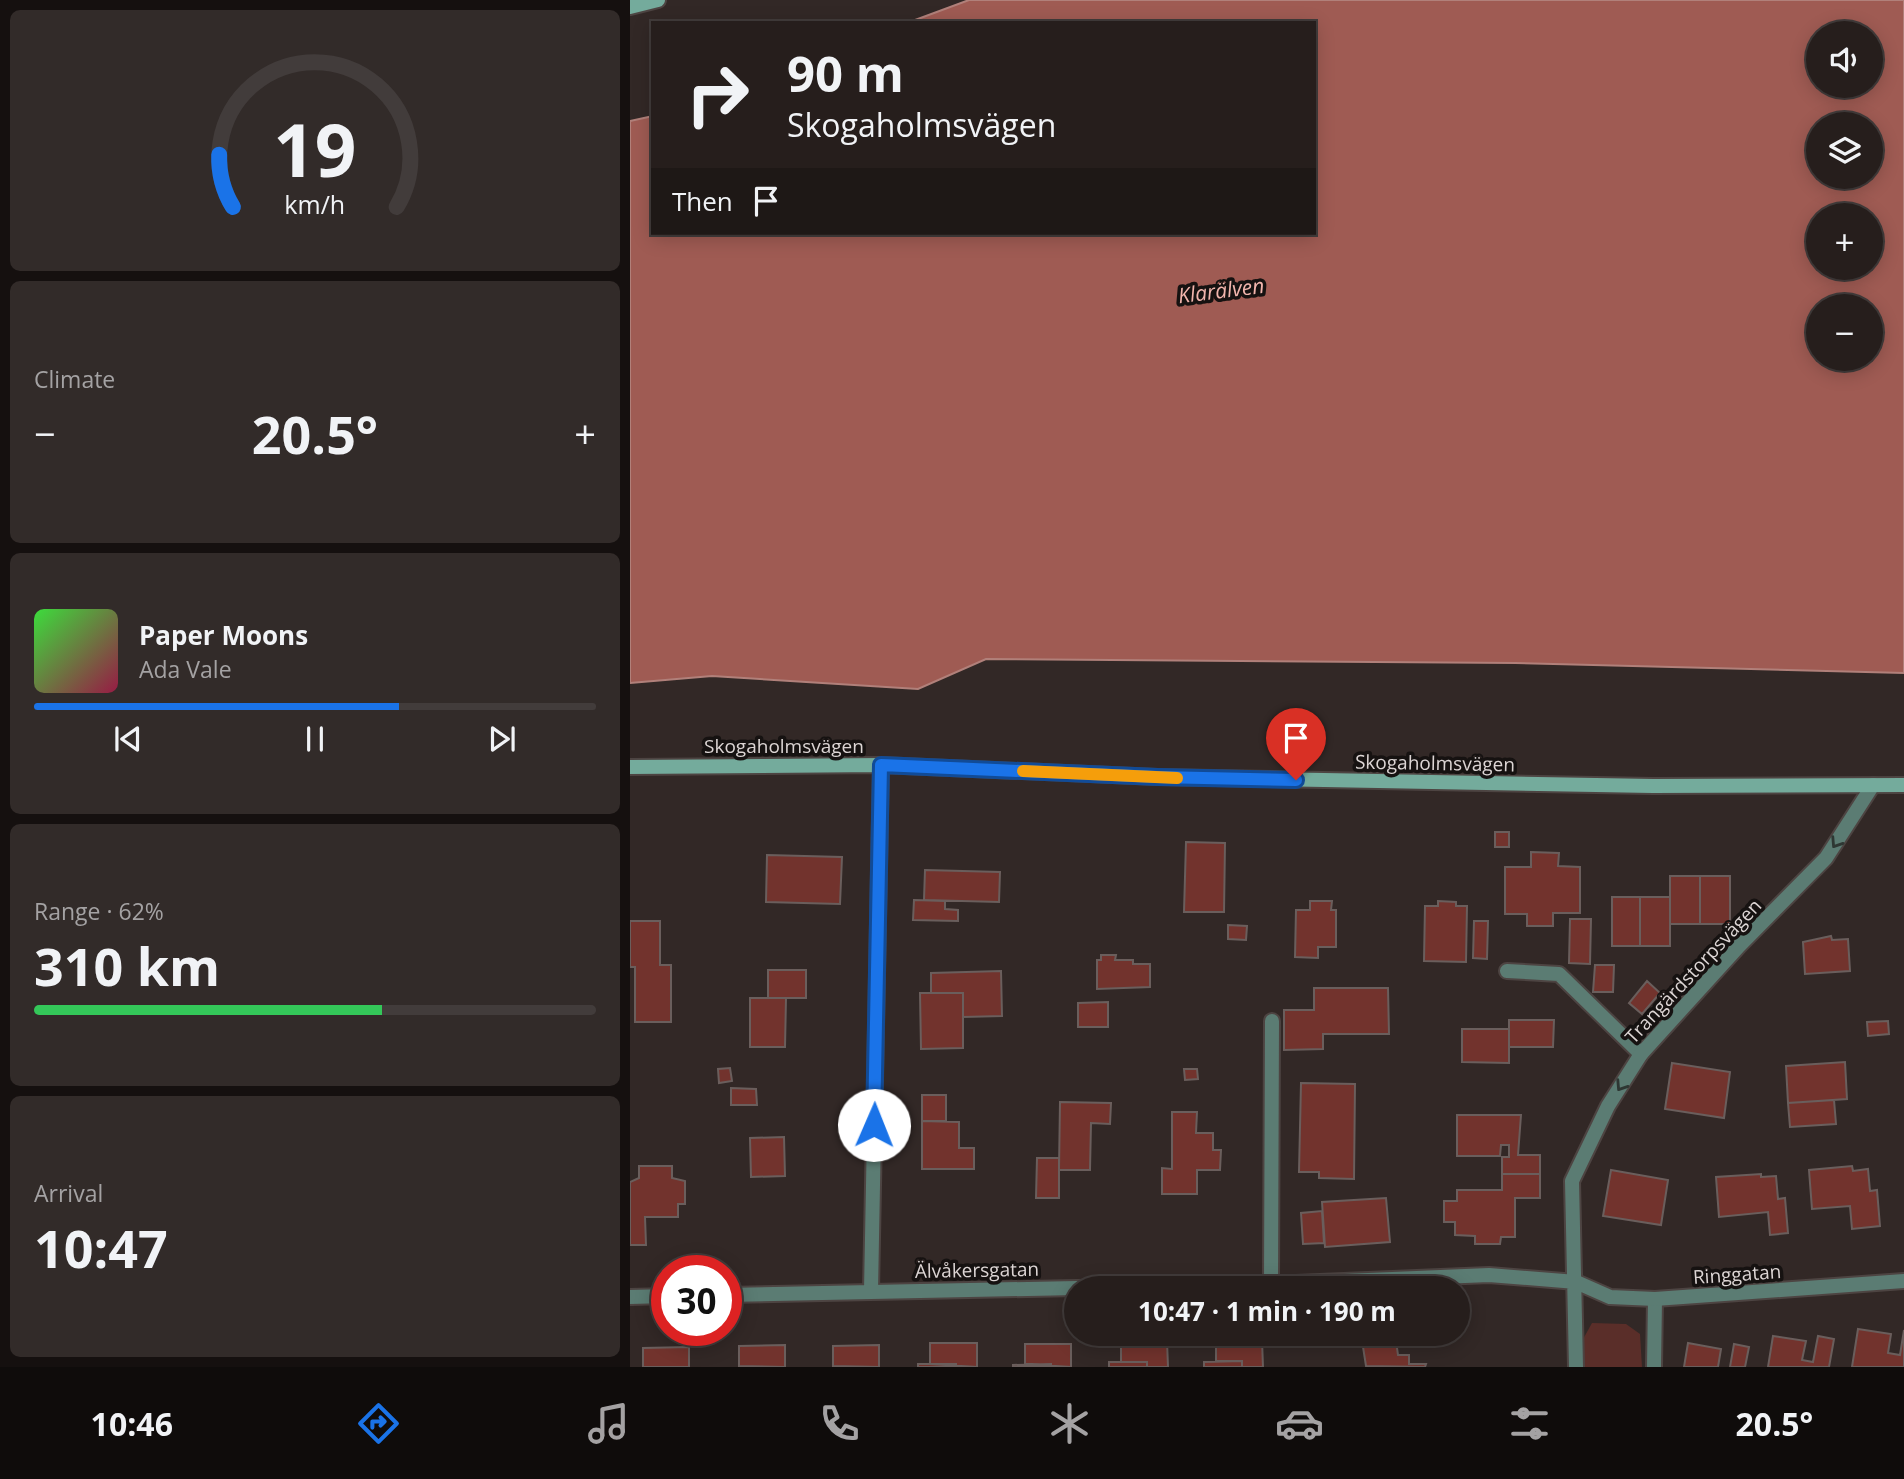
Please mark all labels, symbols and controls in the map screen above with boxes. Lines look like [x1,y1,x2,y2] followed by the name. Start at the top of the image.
[1806,21,1883,371] map controls
[1806,21,1883,98] button: sound
[787,40,904,106] text: 90 m
[672,49,763,140] icon: right
[273,99,357,198] text: 19
[787,103,1056,146] text: Skogaholmsvägen
[1806,112,1883,189] button: layers
[747,182,785,220] icon: arrive
[672,183,733,219] text: Then
[285,187,345,221] text: km/h
[1806,203,1883,280] button: +
[1176,271,1266,309] water label: Klarälven
[1806,294,1883,371] button: −
[34,363,115,395] text: Climate
[252,398,378,469] text: 20.5°
[34,407,56,459] text: −
[574,407,596,459] text: +
[139,617,308,653] text: Paper Moons
[139,653,232,685] text: Ada Vale
[1266,708,1326,780] pin
[1277,719,1315,757] icon: arrive
[109,720,147,758] icon: previous
[296,720,334,758] icon: pause
[483,720,521,758] icon: next
[704,733,864,759] street label: Skogaholmsvägen
[1355,749,1515,777] street label: Skogaholmsvägen
[1831,835,1844,848] one-way arrow
[1619,893,1767,1049] street label: Trangärdstorpsvägen
[34,895,164,927] text: Range · 62%
[34,930,220,1001] text: 310 km
[1616,1078,1629,1091] one-way arrow
[837,1088,911,1162] position arrow
[34,1177,103,1209] text: Arrival
[34,1212,168,1283] text: 10:47
[651,1255,742,1346] speed limit sign: 30
[915,1256,1039,1284] street label: Älvåkersgatan
[1692,1258,1782,1290] street label: Ringgatan
[1138,1293,1396,1329] text: 10:47 · 1 min · 190 m
[354,1399,403,1448] icon: directions
[584,1399,633,1448] icon: music
[815,1399,864,1448] icon: phone
[1045,1399,1094,1448] icon: climate
[1275,1399,1324,1448] icon: car
[1505,1399,1554,1448] icon: filters
[91,1402,173,1445] text: 10:46
[1736,1402,1813,1445] text: 20.5°

